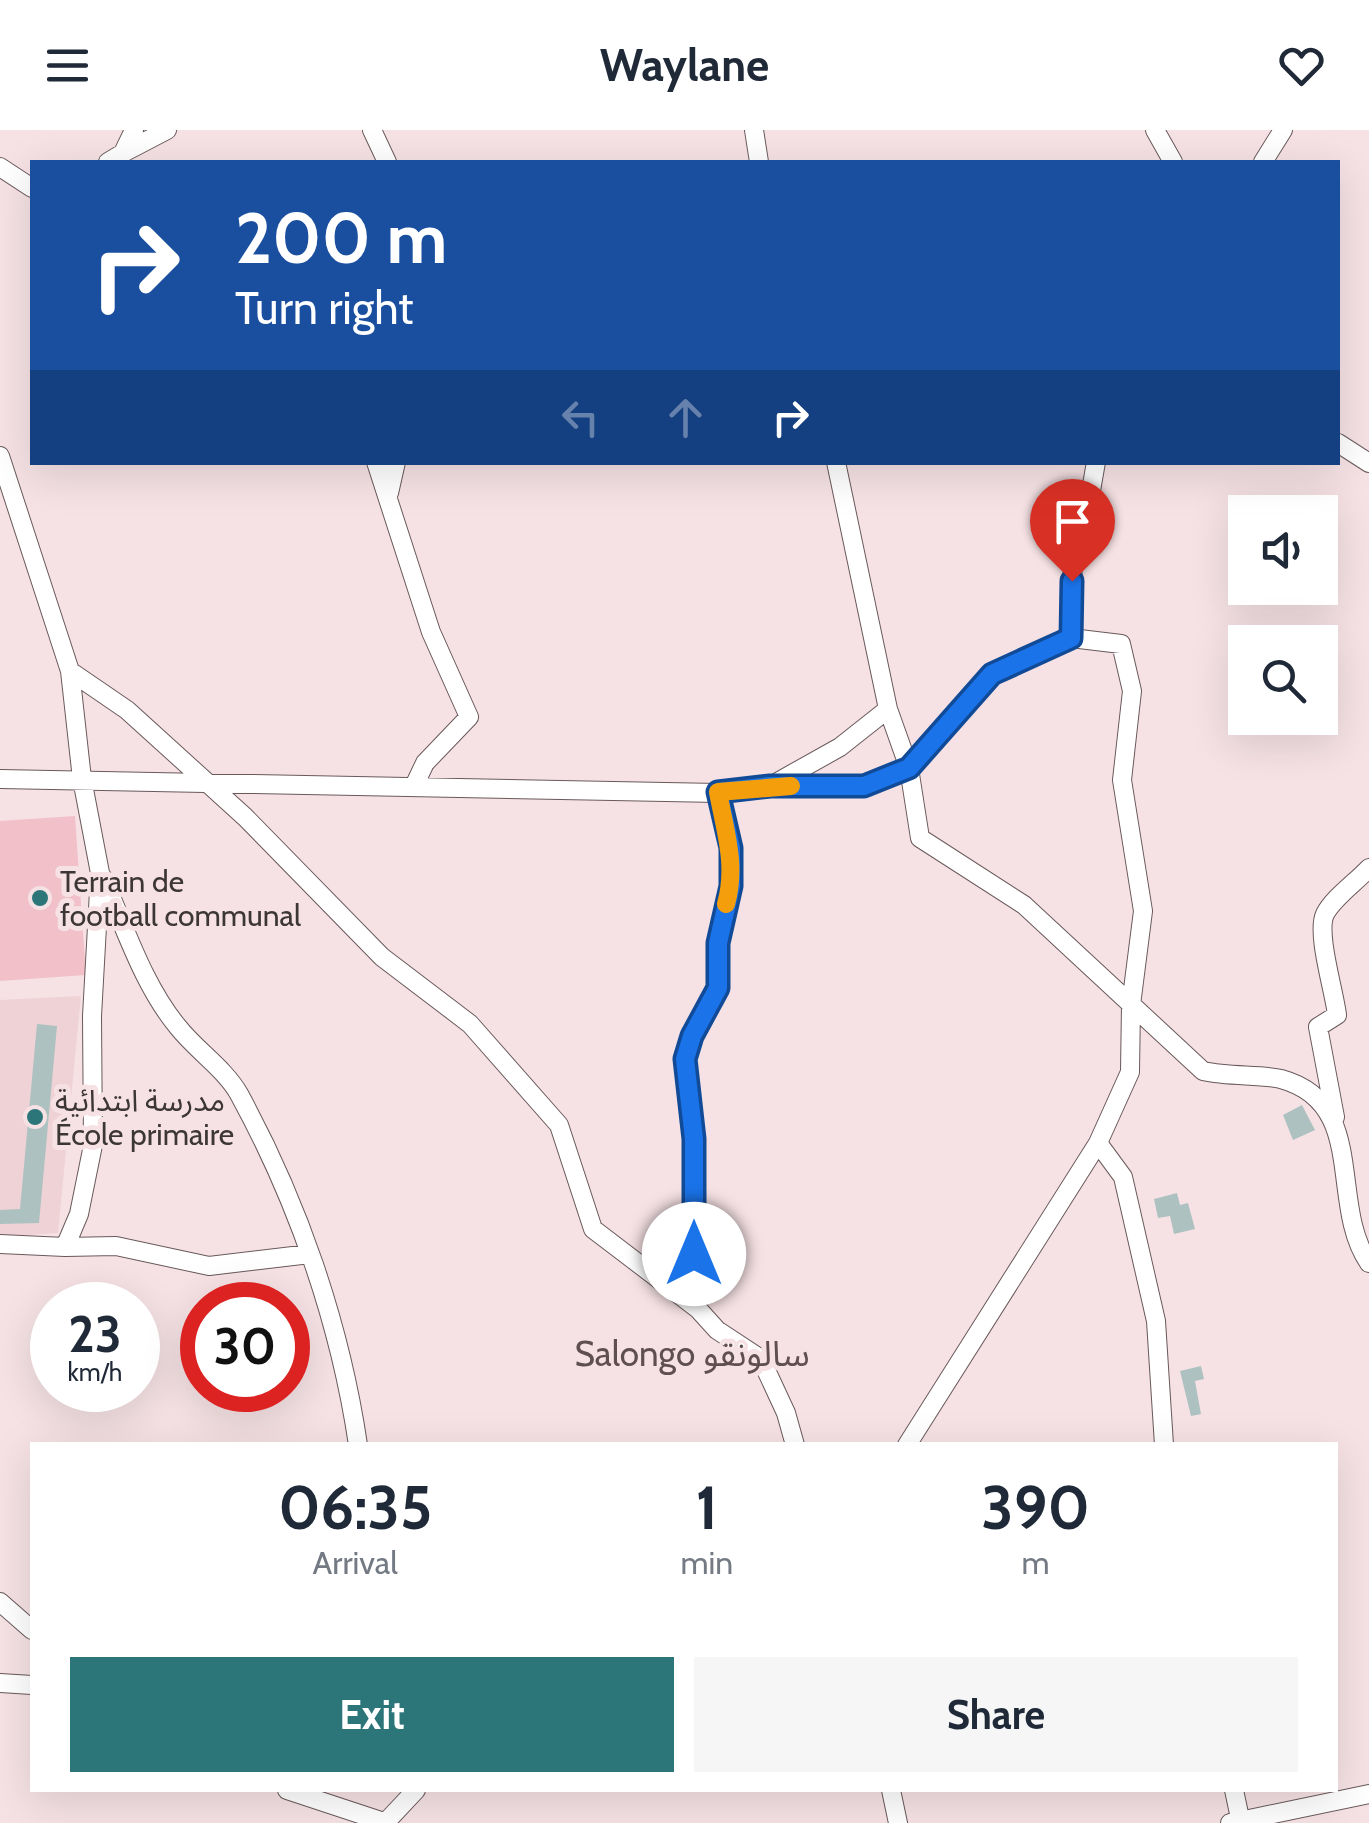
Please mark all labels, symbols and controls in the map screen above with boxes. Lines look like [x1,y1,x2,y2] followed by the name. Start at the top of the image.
[40,38,95,93] icon: menu
[600,38,769,92] text: Waylane
[1274,38,1329,93] icon: heart
[235,195,447,281] text: 200 m
[70,200,200,330] icon: right
[235,281,414,335] text: Turn right
[553,390,608,445] icon: left
[658,390,713,445] icon: ahead
[763,390,818,445] icon: right
[1030,479,1115,582] pin
[1045,494,1100,549] icon: arrive
[1228,495,1338,735] map controls
[1228,495,1338,605] button: sound
[1228,625,1338,735] button: search
[60,863,301,934] place label: Terrain de football communal
[29,887,51,909] marker: Terrain de football communal
[55,1082,234,1153] place label: مدرسة ابتدائية École primaire
[24,1106,46,1128] marker: مدرسة ابتدائية École primaire
[642,1202,746,1306] position arrow
[180,1282,310,1412] speed limit sign: 30
[68,1304,122,1365] text: 23
[574,1332,810,1375] district label: Salongo سالونقو
[68,1357,122,1387] text: km/h
[278,1471,432,1544] text: 06:35
[696,1471,718,1544] text: 1
[981,1471,1090,1544] text: 390
[313,1543,398,1582] text: Arrival
[680,1543,733,1582] text: min
[1022,1543,1050,1582] text: m
[70,1657,674,1772] button: Exit
[694,1657,1298,1772] button: Share

